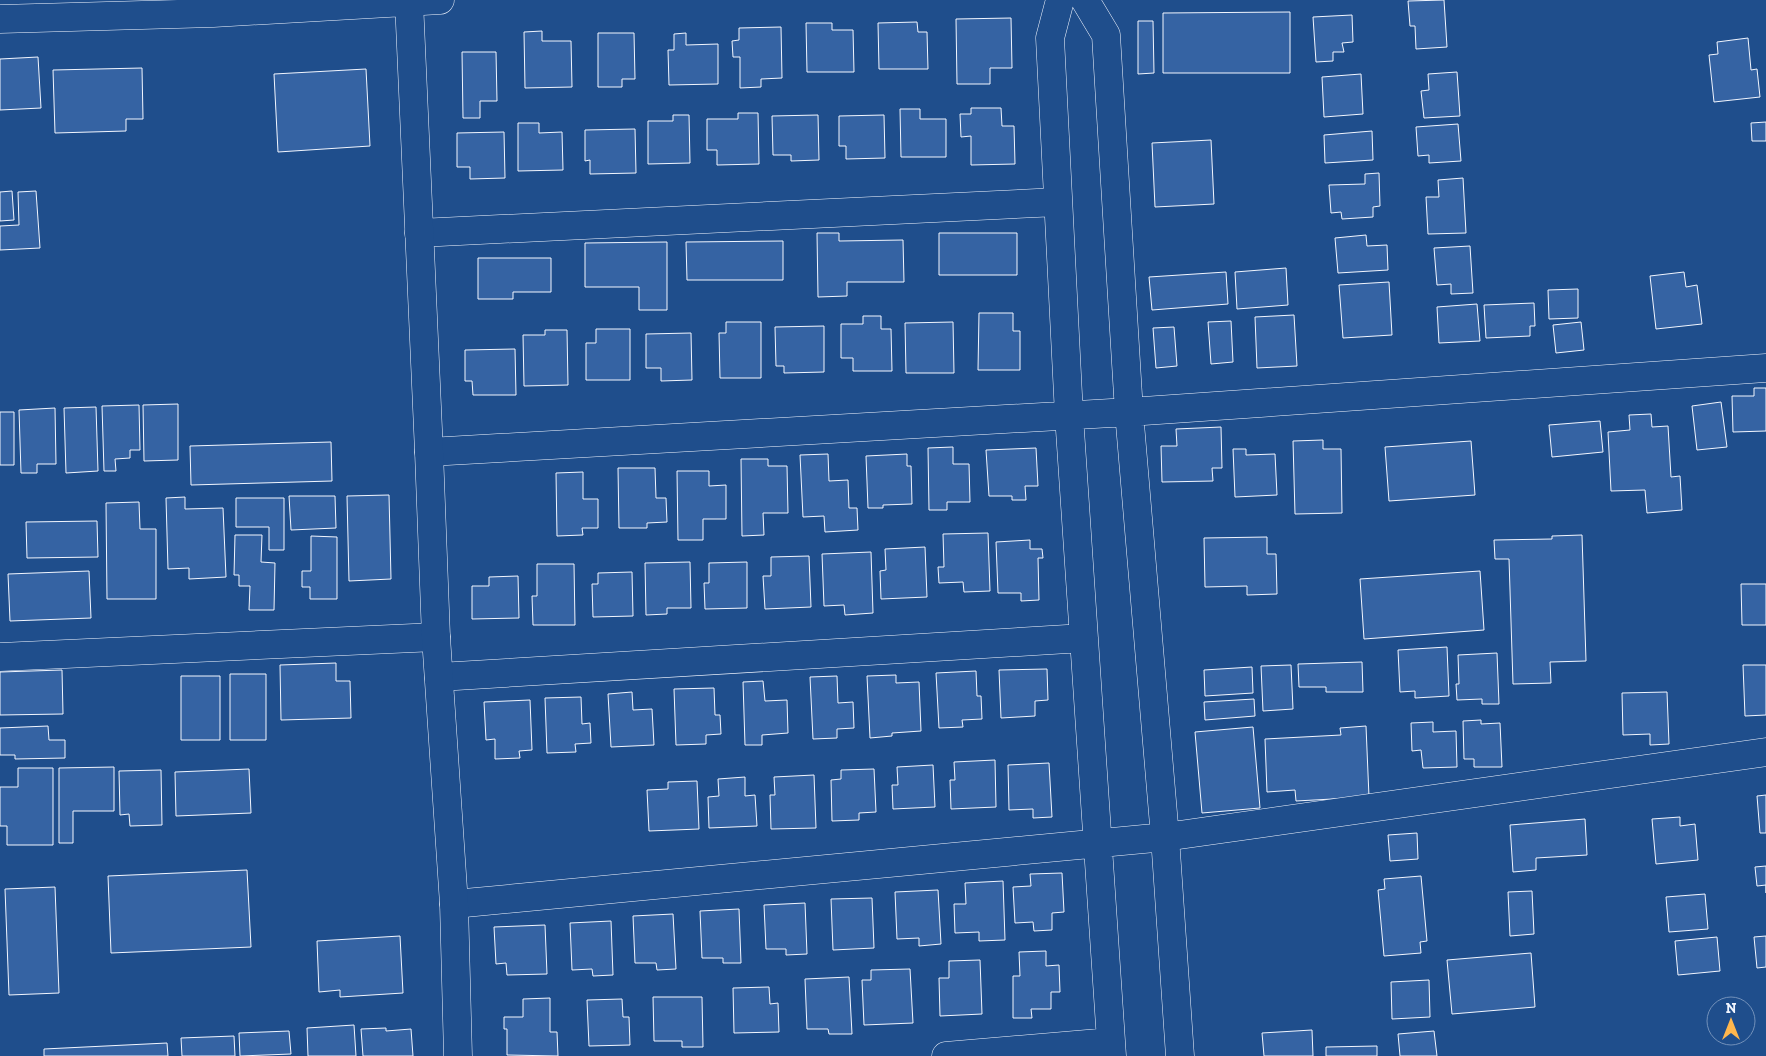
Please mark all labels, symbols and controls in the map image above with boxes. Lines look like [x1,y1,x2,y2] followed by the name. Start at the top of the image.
[1706,996,1756,1046] north arrow
[1726,1000,1737,1017] text: N

